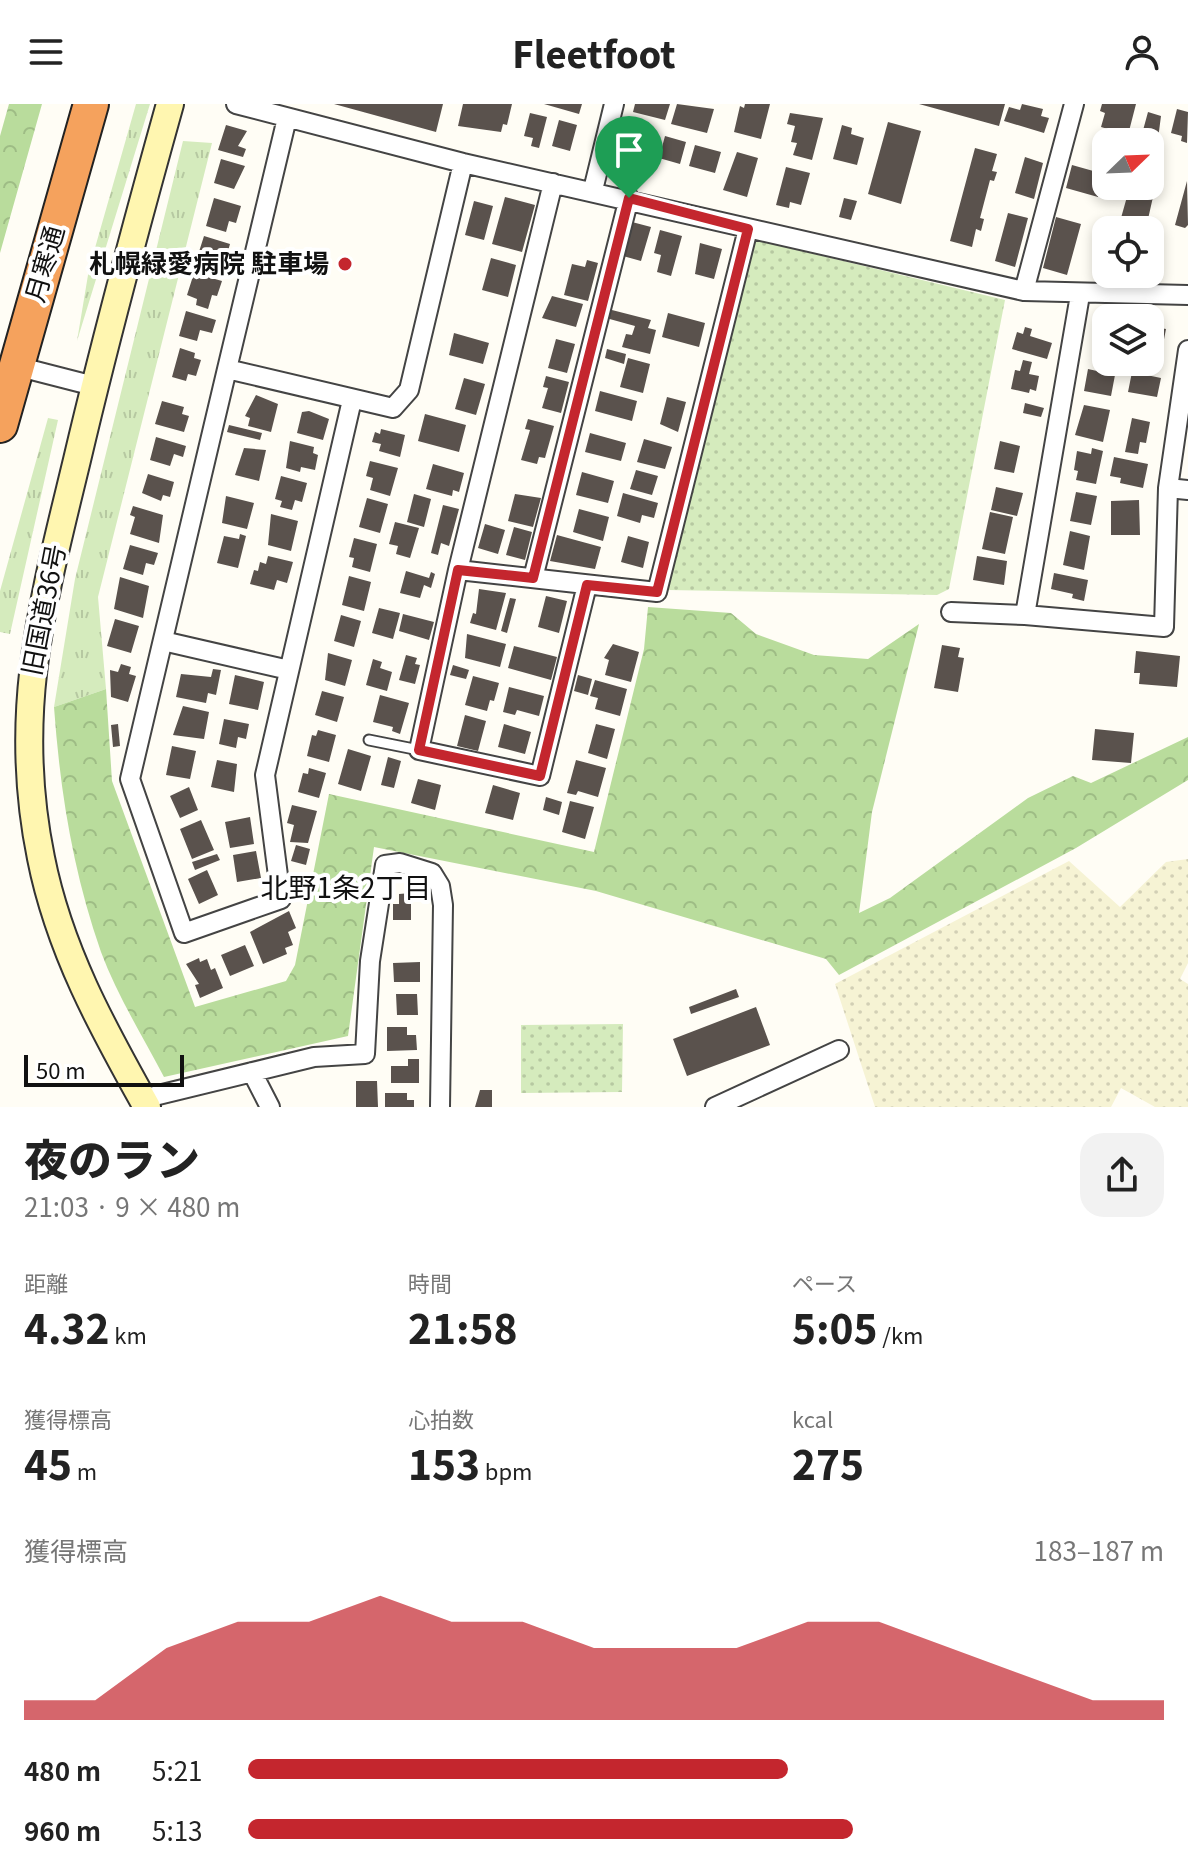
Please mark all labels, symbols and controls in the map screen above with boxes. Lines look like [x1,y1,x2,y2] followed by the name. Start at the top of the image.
[512,26,676,78] text: Fleetfoot
[24,30,68,74] icon: menu
[1120,30,1164,74] icon: person
[595,116,663,198] pin
[607,128,651,172] icon: arrive
[1092,128,1164,200] north arrow
[1092,128,1164,376] map controls
[1092,216,1164,288] button: locate
[14,221,71,306] street label: 月寒通
[89,243,329,280] place label: 札幌緑愛病院 駐車場
[336,255,354,273] marker: 札幌緑愛病院 駐車場
[1092,304,1164,376] button: layers
[11,541,72,678] street label: 旧国道36号
[260,866,432,906] district label: 北野1条2丁目
[24,1051,184,1087] scale bar
[36,1053,86,1085] text: 50 m
[24,1125,200,1189] text: 夜のラン
[1080,1133,1164,1217] button: share
[24,1187,240,1224] text: 21:03 · 9 × 480 m
[24,1266,68,1298] text: 距離
[408,1266,452,1298] text: 時間
[792,1266,857,1298] text: ペース
[24,1298,109,1356] text: 4.32
[408,1298,517,1356] text: 21:58
[792,1298,877,1356] text: 5:05
[109,1318,147,1350] text: km
[877,1318,923,1350] text: /km
[24,1402,112,1434] text: 獲得標高
[408,1402,474,1434] text: 心拍数
[792,1402,833,1434] text: kcal
[24,1434,72,1492] text: 45
[408,1434,480,1492] text: 153
[792,1434,864,1492] text: 275
[72,1454,97,1486] text: m
[480,1454,532,1486] text: bpm
[24,1531,128,1568] text: 獲得標高
[1034,1531,1164,1568] text: 183–187 m
[24,1751,101,1788] text: 480 m
[152,1751,203,1788] text: 5:21
[24,1811,101,1848] text: 960 m
[152,1811,203,1848] text: 5:13

